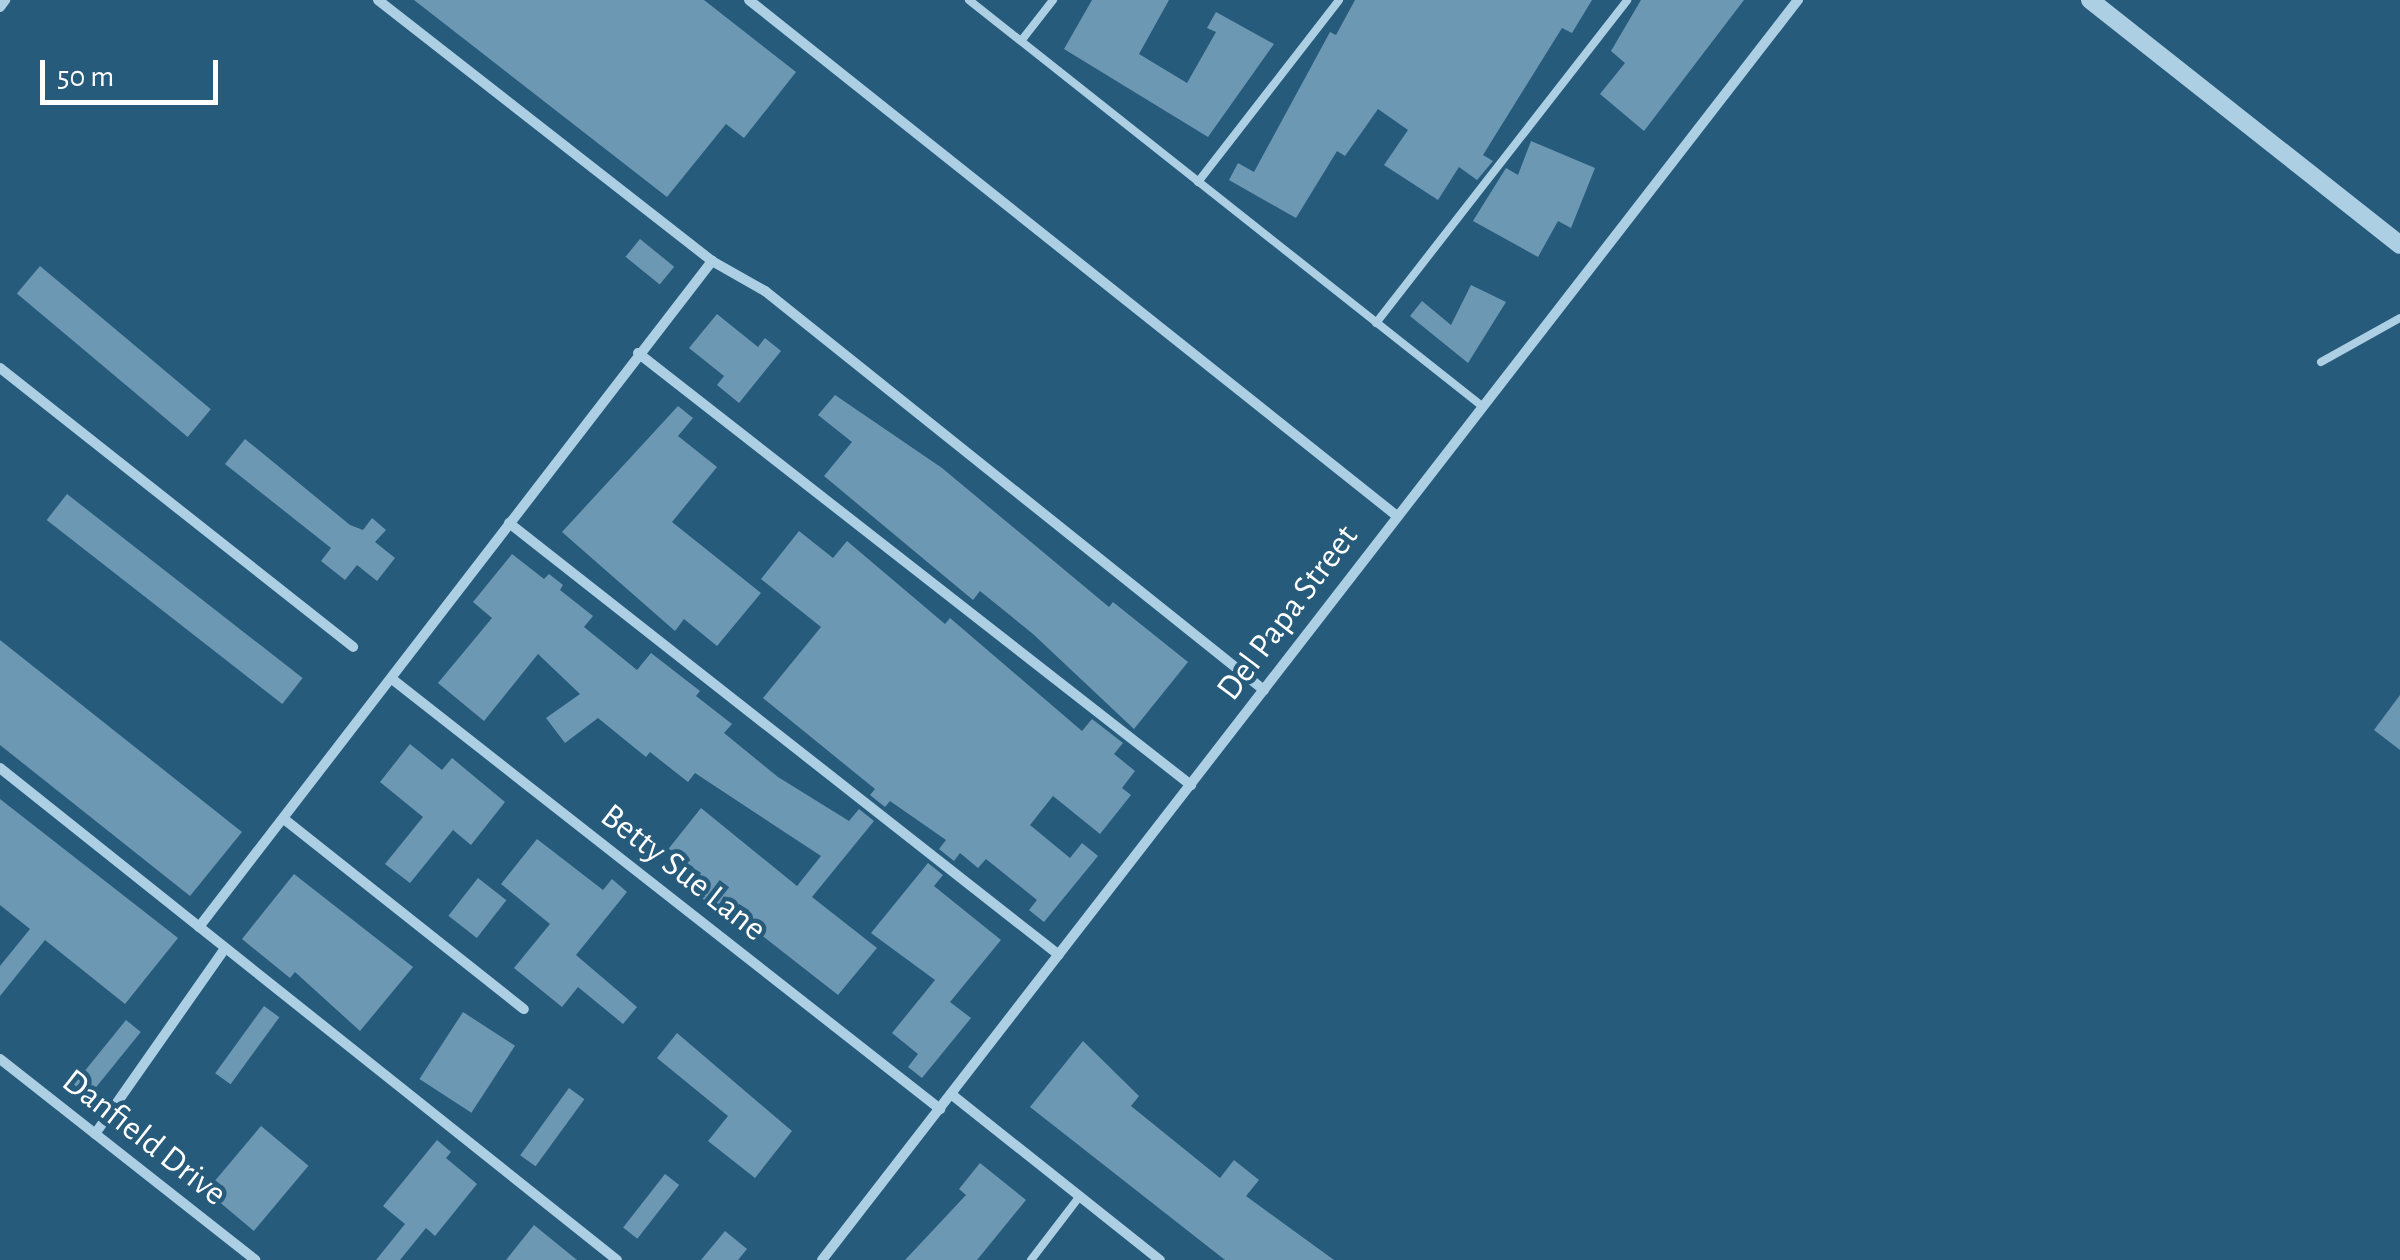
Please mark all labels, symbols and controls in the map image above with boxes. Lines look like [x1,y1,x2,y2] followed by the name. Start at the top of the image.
[45,40,222,102] scale bar
[57,62,114,92] text: 50 m
[1208,517,1368,709] street label: Del Papa Street
[592,795,774,951] street label: Betty Sue Lane
[53,1061,235,1215] street label: Danfield Drive

